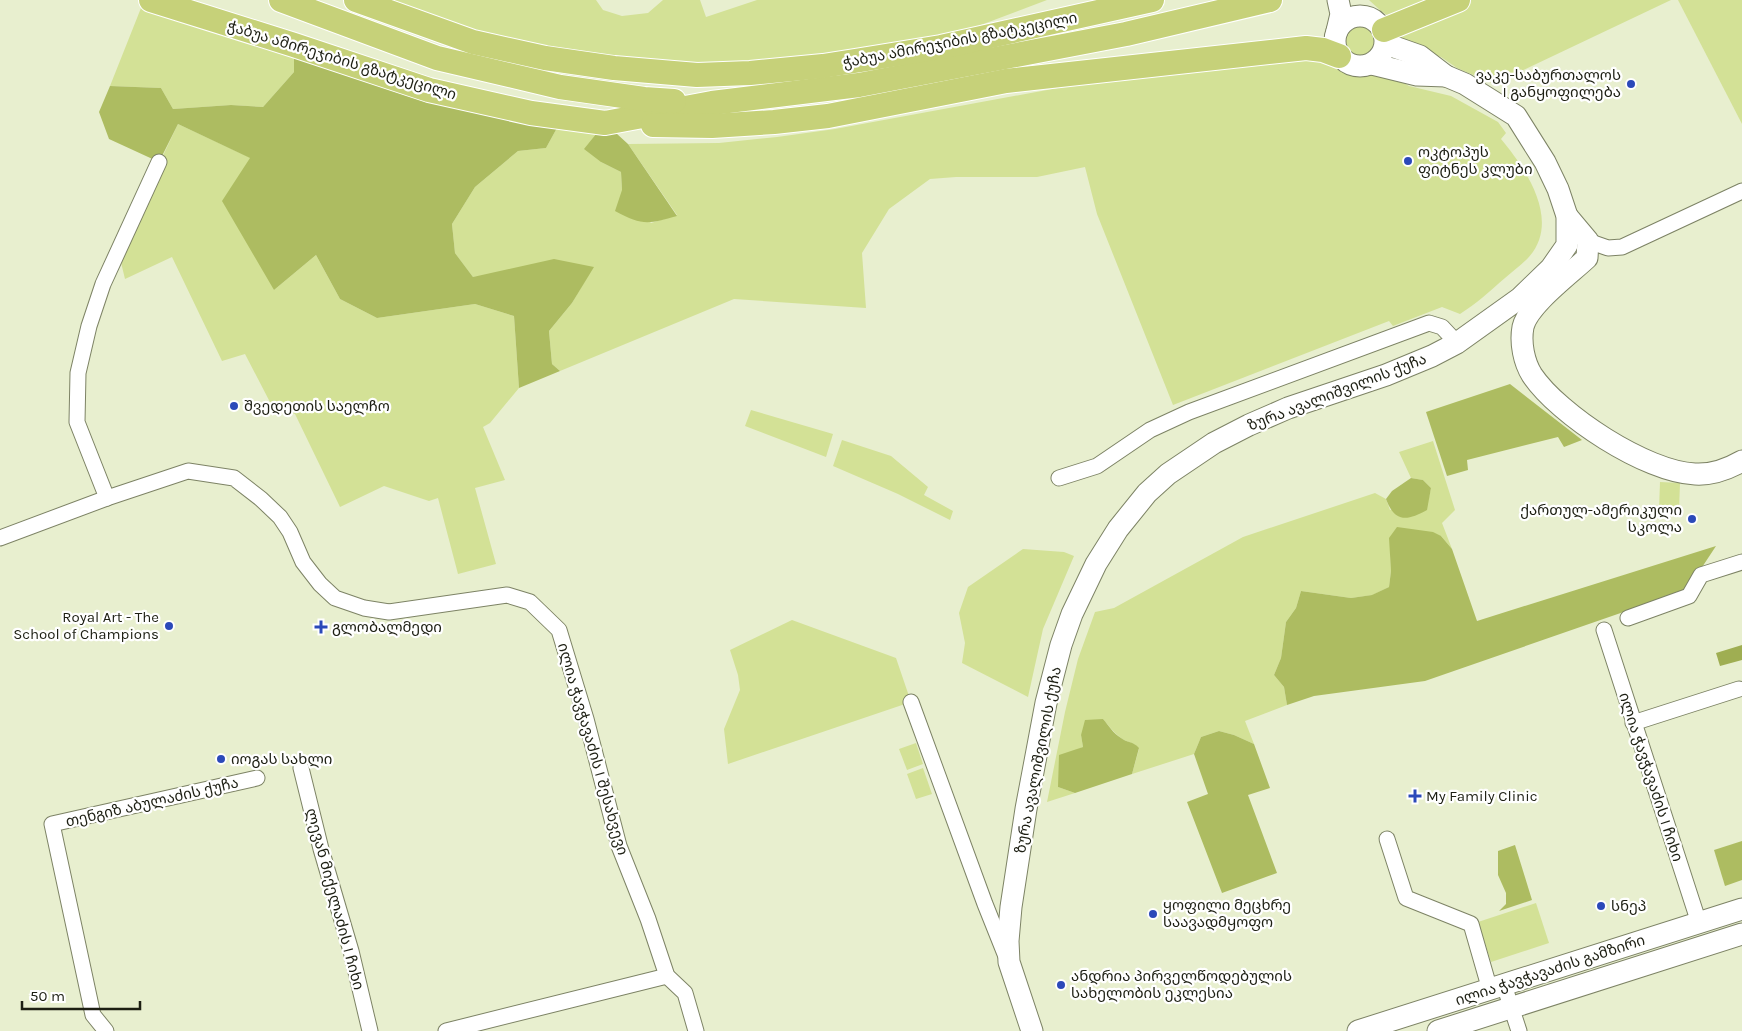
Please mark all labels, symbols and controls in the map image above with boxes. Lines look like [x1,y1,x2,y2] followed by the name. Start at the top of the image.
[841,8,1079,72] street label: ჭაბუა ამირეჯიბის გზატკეცილი
[225,17,459,103] street label: ჭაბუა ამირეჯიბის გზატკეცილი
[1476,66,1621,101] place label: ვაკე-საბურთალოს I განყოფილება
[1625,78,1637,90] marker: ვაკე-საბურთალოს I განყოფილება
[1418,143,1533,178] place label: ოკტოპუს ფიტნეს კლუბი
[1402,155,1414,167] marker: ოკტოპუს ფიტნეს კლუბი
[1245,350,1429,434] street label: ზურა ავალიშვილის ქუჩა
[244,397,390,415] place label: შვედეთის საელჩო
[228,400,240,412] marker: შვედეთის საელჩო
[1520,501,1682,536] place label: ქართულ-ამერიკული სკოლა
[1686,513,1698,525] marker: ქართულ-ამერიკული სკოლა
[13,608,159,643] place label: Royal Art - The School of Champions
[332,618,442,636] place label: გლობალმედი
[163,620,175,632] marker: Royal Art - The School of Champions
[314,620,328,634] marker: გლობალმედი
[554,641,632,857] street label: ილია ჭავჭავაძის I შესახვევი
[1011,665,1065,855] street label: ზურა ავალიშვილის ქუჩა
[1615,690,1687,864] street label: ილია ჭავჭავაძის I ჩიხი
[231,750,332,768] place label: იოგას სახლი
[215,753,227,765] marker: იოგას სახლი
[64,773,240,831] street label: თენგიზ აბულაძის ქუჩა
[1426,787,1537,805] place label: My Family Clinic
[1408,789,1422,803] marker: My Family Clinic
[302,806,368,992] street label: ლევან მიქელაძის I ჩიხი
[1163,896,1291,931] place label: ყოფილი მეცხრე საავადმყოფო
[1611,897,1646,915] place label: სნეპ
[1595,900,1607,912] marker: სნეპ
[1147,908,1159,920] marker: ყოფილი მეცხრე საავადმყოფო
[1453,931,1647,1009] street label: ილია ჭავჭავაძის გამზირი
[1071,967,1292,1002] place label: ანდრია პირველწოდებულის სახელობის ეკლესია
[22,978,140,1010] scale bar
[1055,979,1067,991] marker: ანდრია პირველწოდებულის სახელობის ეკლესია
[30,987,65,1005] text: 50 m

